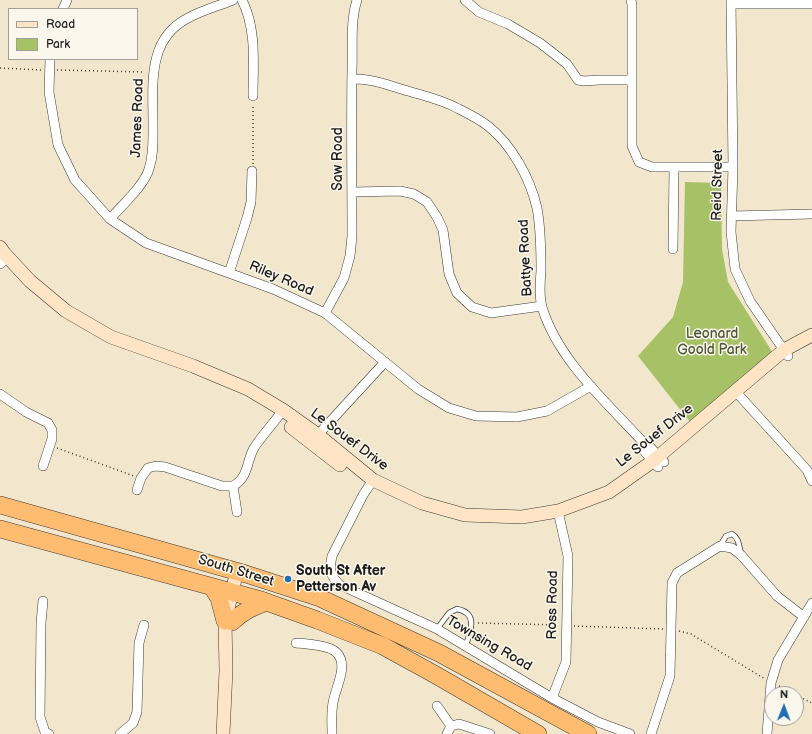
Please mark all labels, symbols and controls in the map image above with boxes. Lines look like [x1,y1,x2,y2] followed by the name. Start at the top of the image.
[8,8,138,60] legend
[46,17,75,32] text: Road
[46,37,70,52] text: Park
[128,78,148,158] street label: James Road
[330,127,346,191] street label: Saw Road
[709,149,727,221] street label: Reid Street
[516,219,536,297] street label: Battye Road
[246,258,316,300] street label: Riley Road
[677,326,747,358] park label: Leonard Goold Park
[613,401,697,471] street label: Le Souef Drive
[307,405,391,475] street label: Le Souef Drive
[196,552,276,590] street label: South Street
[296,563,385,596] place label: South St After Petterson Av
[544,570,562,640] street label: Ross Road
[283,574,293,584] marker: South St After Petterson Av
[443,613,535,675] street label: Townsing Road
[764,686,804,726] north arrow
[780,688,788,701] text: N

